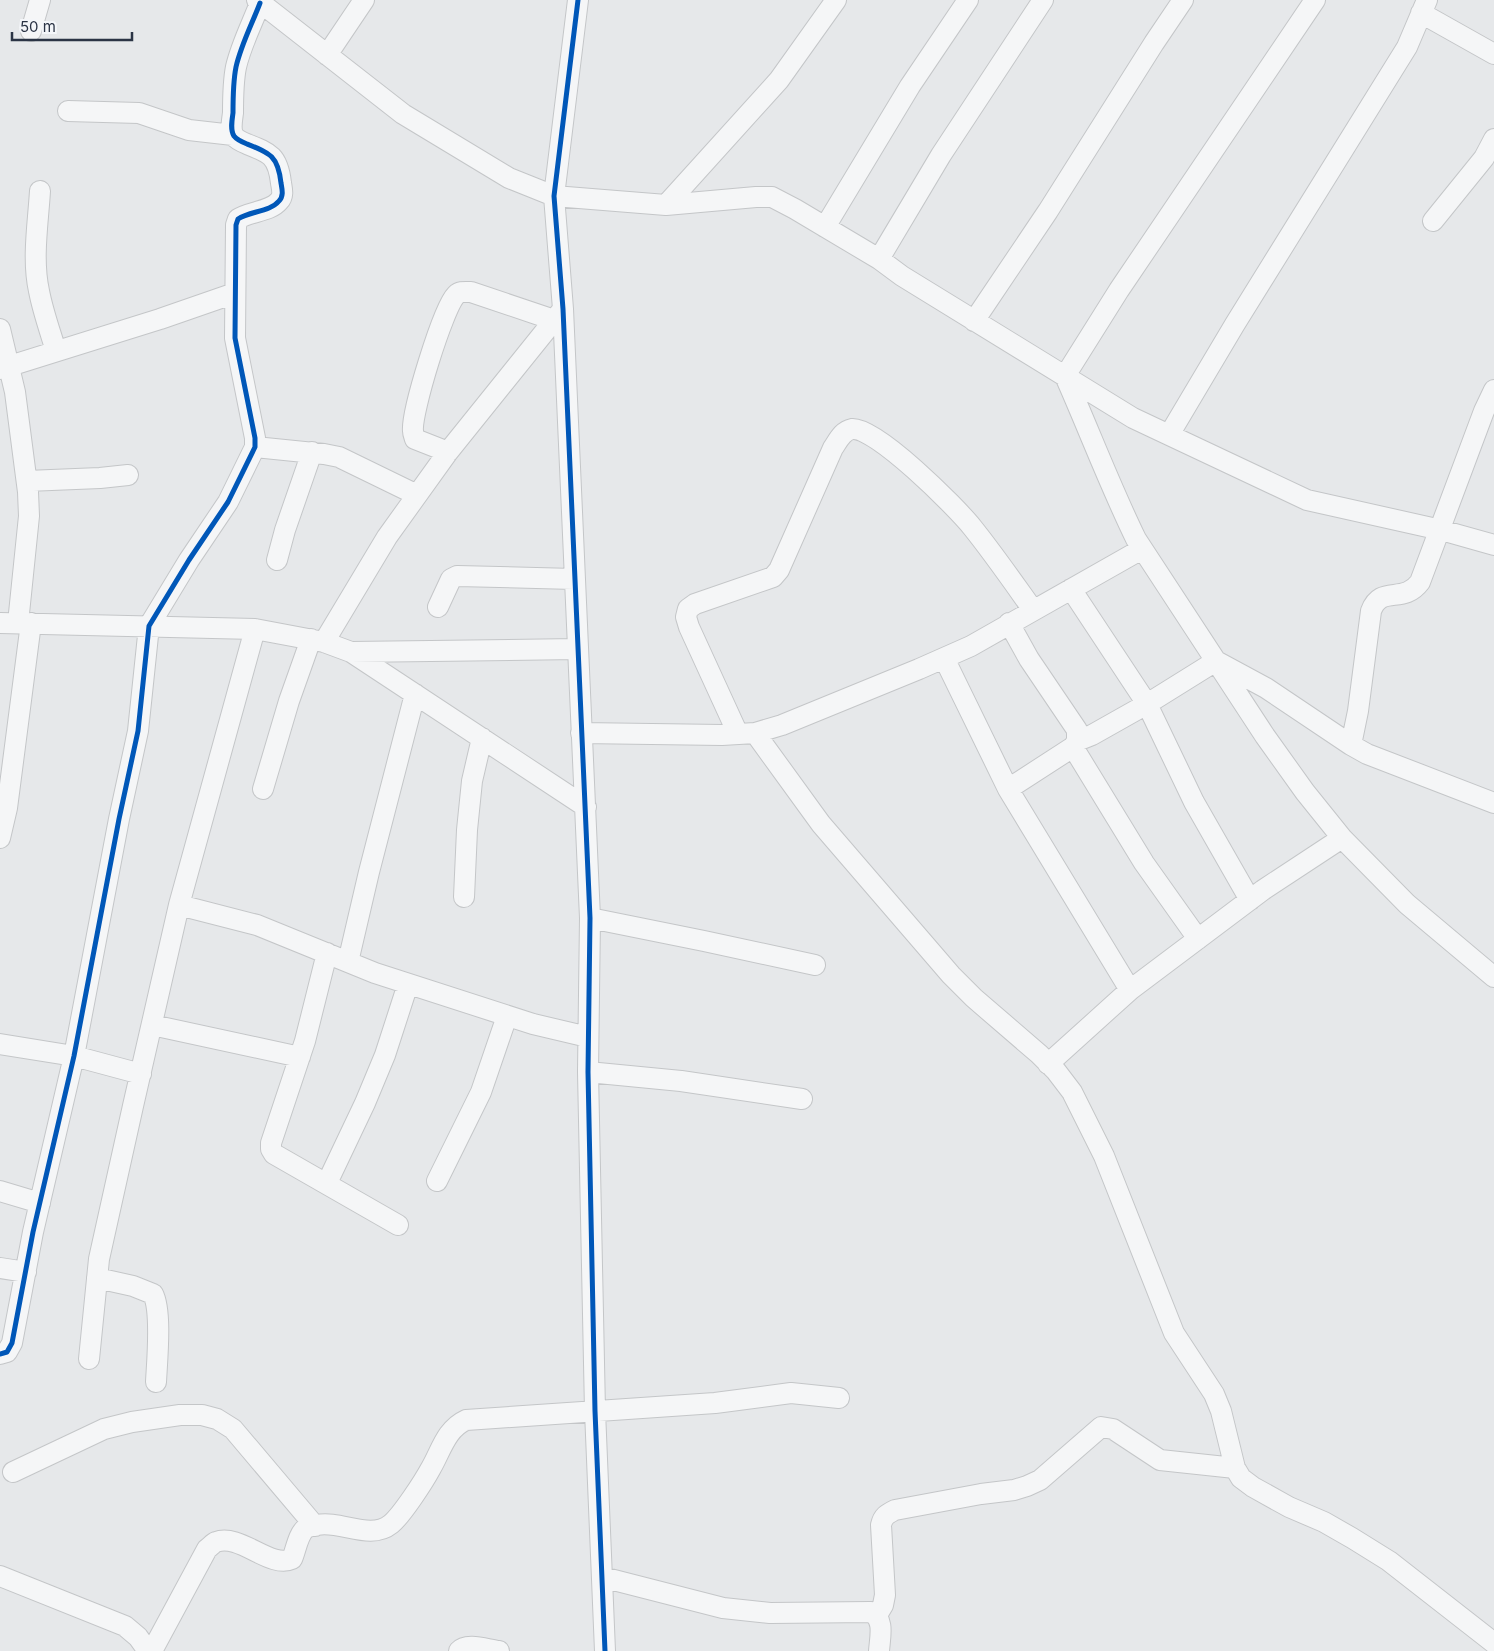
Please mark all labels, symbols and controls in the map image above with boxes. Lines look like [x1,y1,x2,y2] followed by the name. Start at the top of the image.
[12,10,132,42] scale bar
[20,17,56,36] text: 50 m

